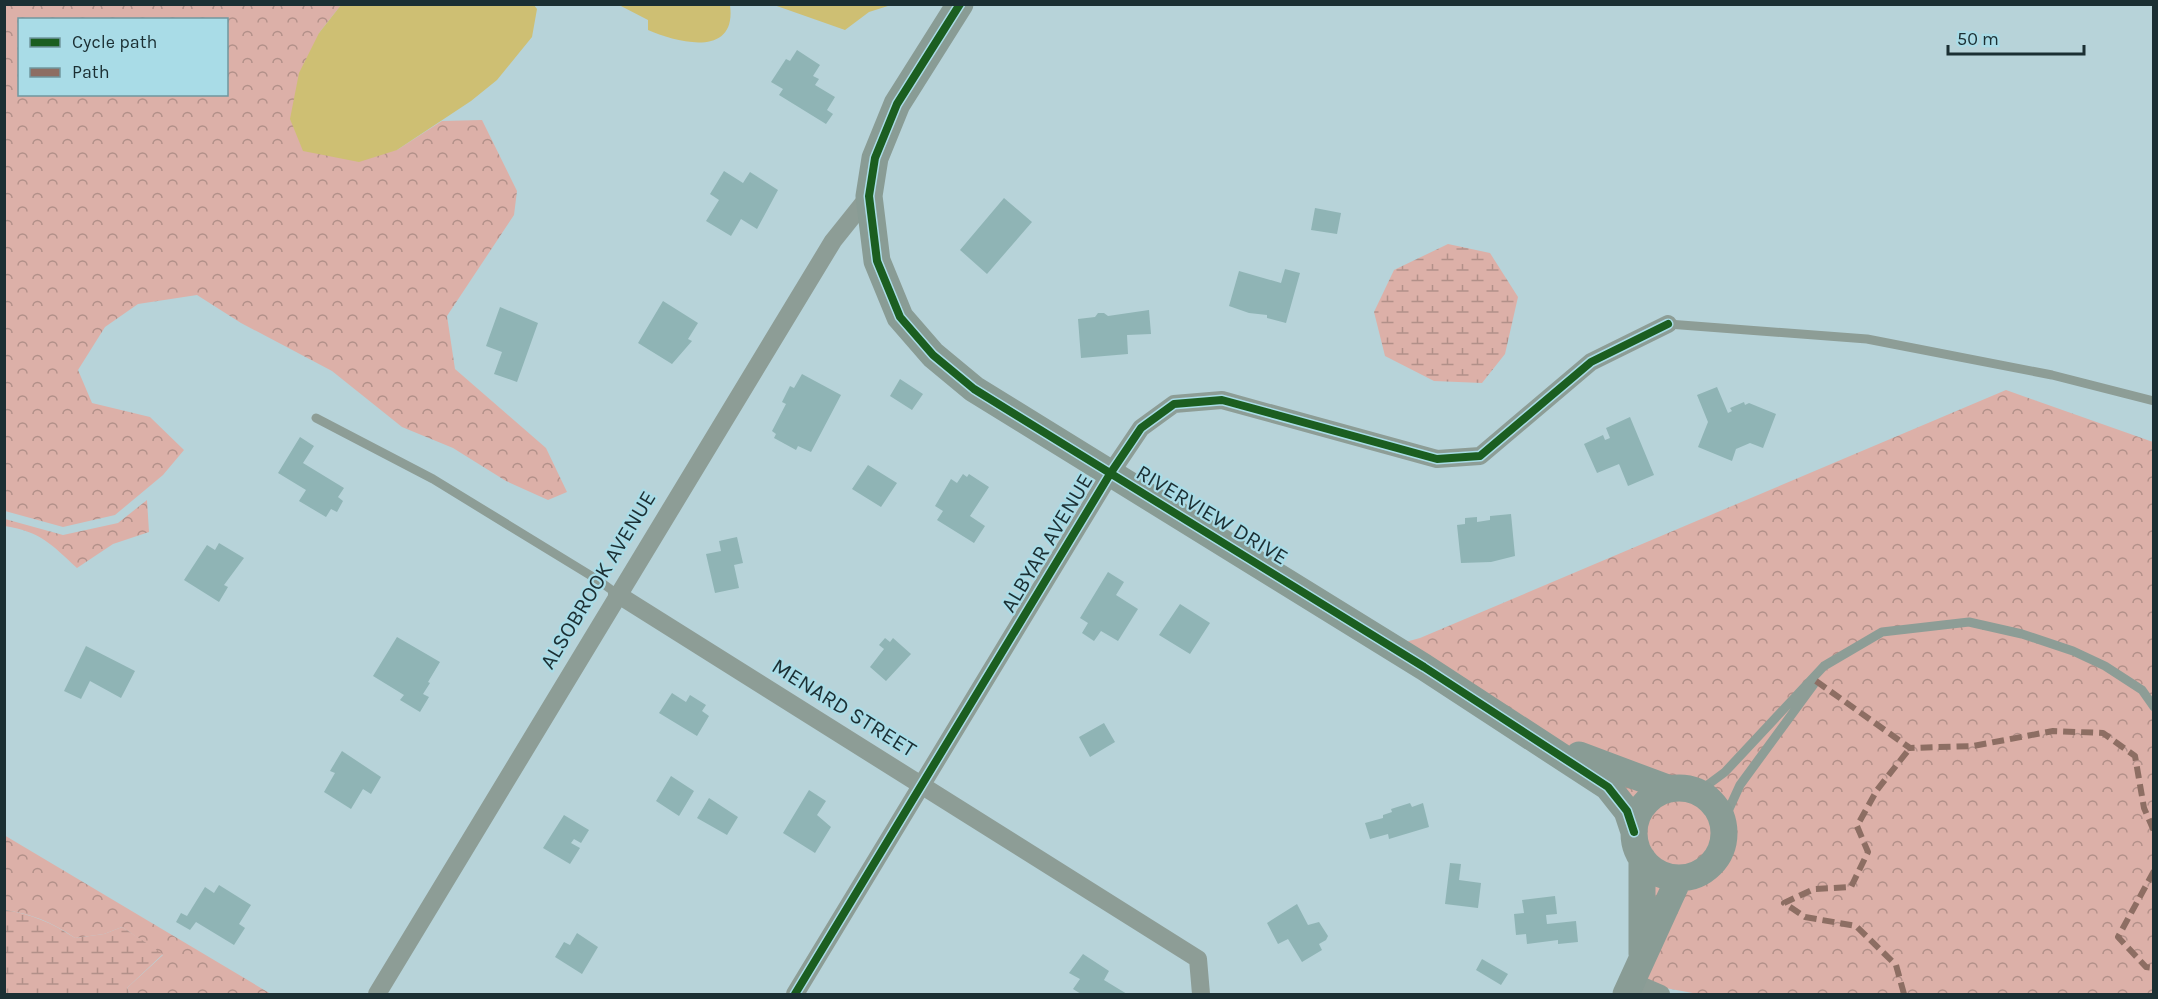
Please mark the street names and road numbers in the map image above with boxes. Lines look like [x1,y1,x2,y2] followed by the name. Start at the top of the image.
[1131,459,1293,571] street label: RIVERVIEW DRIVE
[995,469,1099,617] street label: ALBYAR AVENUE
[535,486,661,674] street label: ALSOBROOK AVENUE
[767,653,921,763] street label: MENARD STREET

